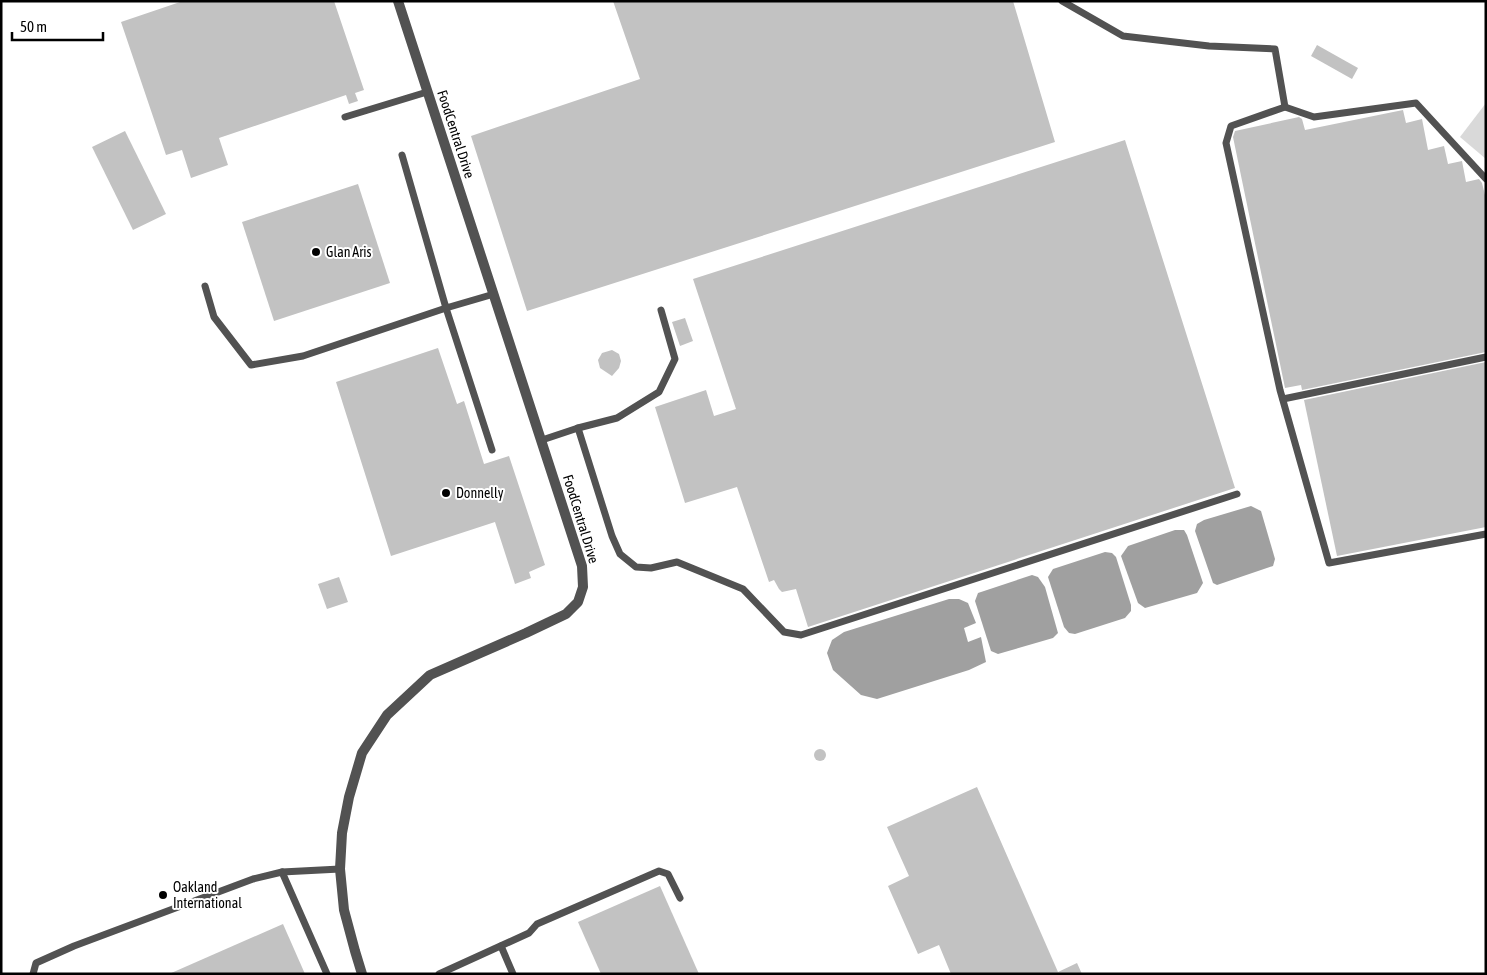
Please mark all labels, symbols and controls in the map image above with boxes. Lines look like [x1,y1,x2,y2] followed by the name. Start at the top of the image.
[12,10,104,42] scale bar
[20,18,47,35] text: 50 m
[434,88,478,180] street label: FoodCentral Drive
[326,244,372,260] place label: Glan Aris
[310,246,322,258] marker: Glan Aris
[560,473,602,565] street label: FoodCentral Drive
[456,485,504,501] place label: Donnelly
[440,487,452,499] marker: Donnelly
[173,879,242,911] place label: Oakland International
[157,889,169,901] marker: Oakland International

